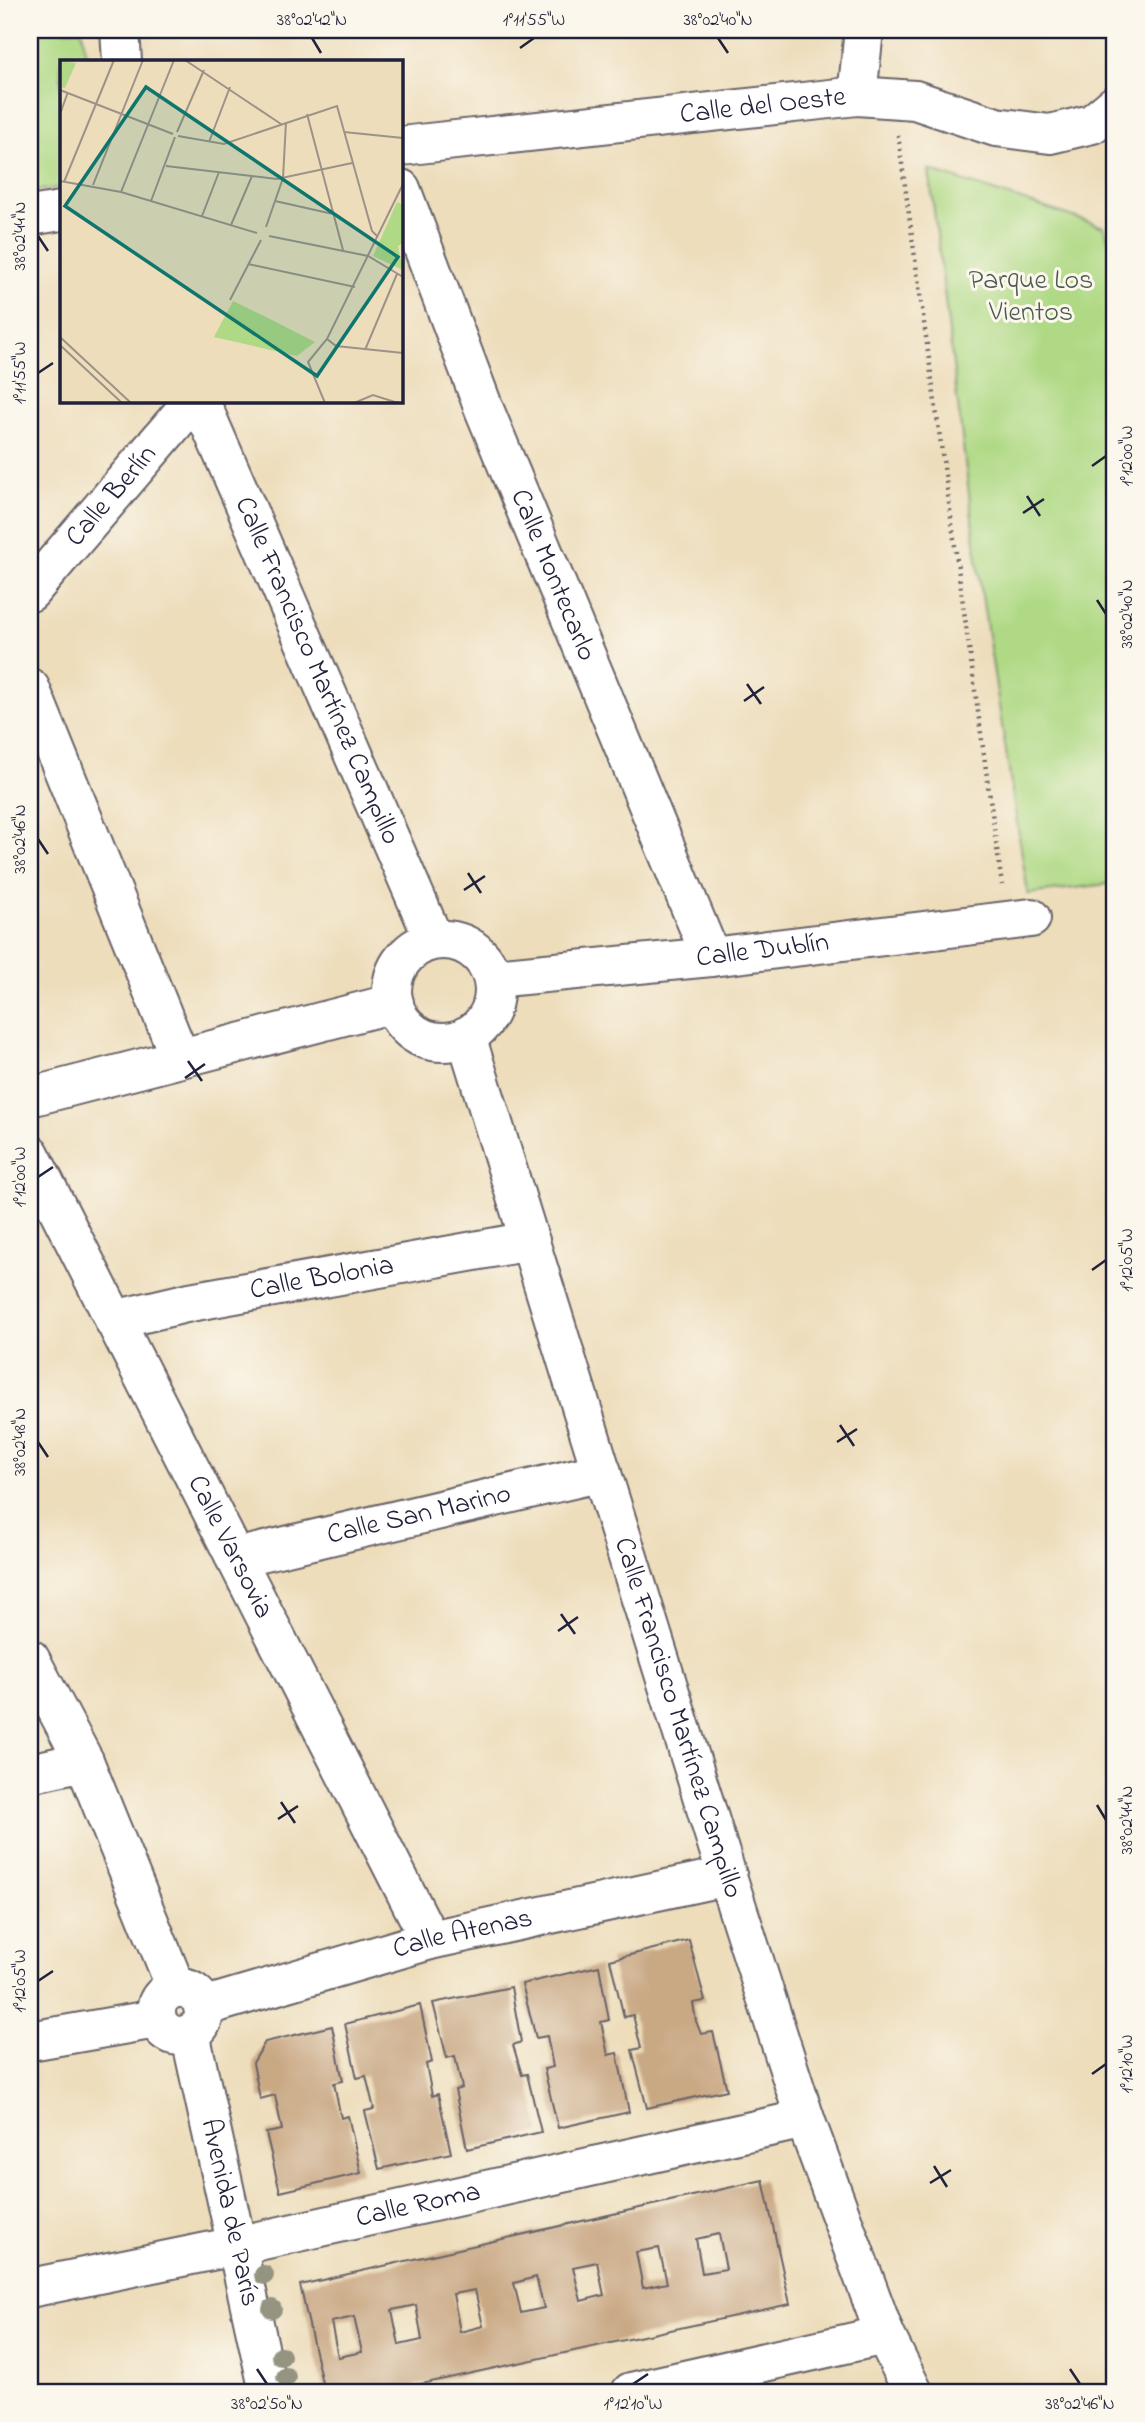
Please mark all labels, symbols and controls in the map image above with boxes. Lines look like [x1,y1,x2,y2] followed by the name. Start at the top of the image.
[277,8,347,34] text: 38°02'42"N
[503,8,565,34] text: 1°11'55"W
[683,8,753,34] text: 38°02'40"N
[60,60,402,402] inset map
[678,77,848,136] street label: Calle del Oeste
[8,202,34,270] text: 38°02'44"N
[969,261,1093,334] park label: Parque Los Vientos
[8,342,34,404] text: 1°11'55"W
[1115,426,1141,486] text: 1°12'00"W
[56,436,167,556] street label: Calle Berlín
[499,483,607,667] street label: Calle Montecarlo
[223,490,411,851] street label: Calle Francisco Martínez Campillo
[1115,579,1141,649] text: 38°02'40"N
[8,804,34,874] text: 38°02'46"N
[694,922,831,979] street label: Calle Dublín
[8,1147,34,1207] text: 1°12'00"W
[1115,1228,1141,1292] text: 1°12'05"W
[247,1245,397,1311] street label: Calle Bolonia
[8,1408,34,1476] text: 38°02'48"N
[176,1468,284,1626] street label: Calle Varsovia
[323,1474,515,1556] street label: Calle San Marino
[603,1532,753,1903] street label: Calle Francisco Martínez Campillo
[1115,1786,1141,1854] text: 38°02'44"N
[388,1898,536,1970] street label: Calle Atenas
[8,1949,34,2013] text: 1°12'05"W
[1115,2035,1141,2093] text: 1°12'10"W
[189,2115,270,2310] street label: Avenida de París
[352,2172,484,2239] street label: Calle Roma
[231,2392,303,2418] text: 38°02'50"N
[604,2392,662,2418] text: 1°12'10"W
[1045,2392,1115,2418] text: 38°02'46"N

